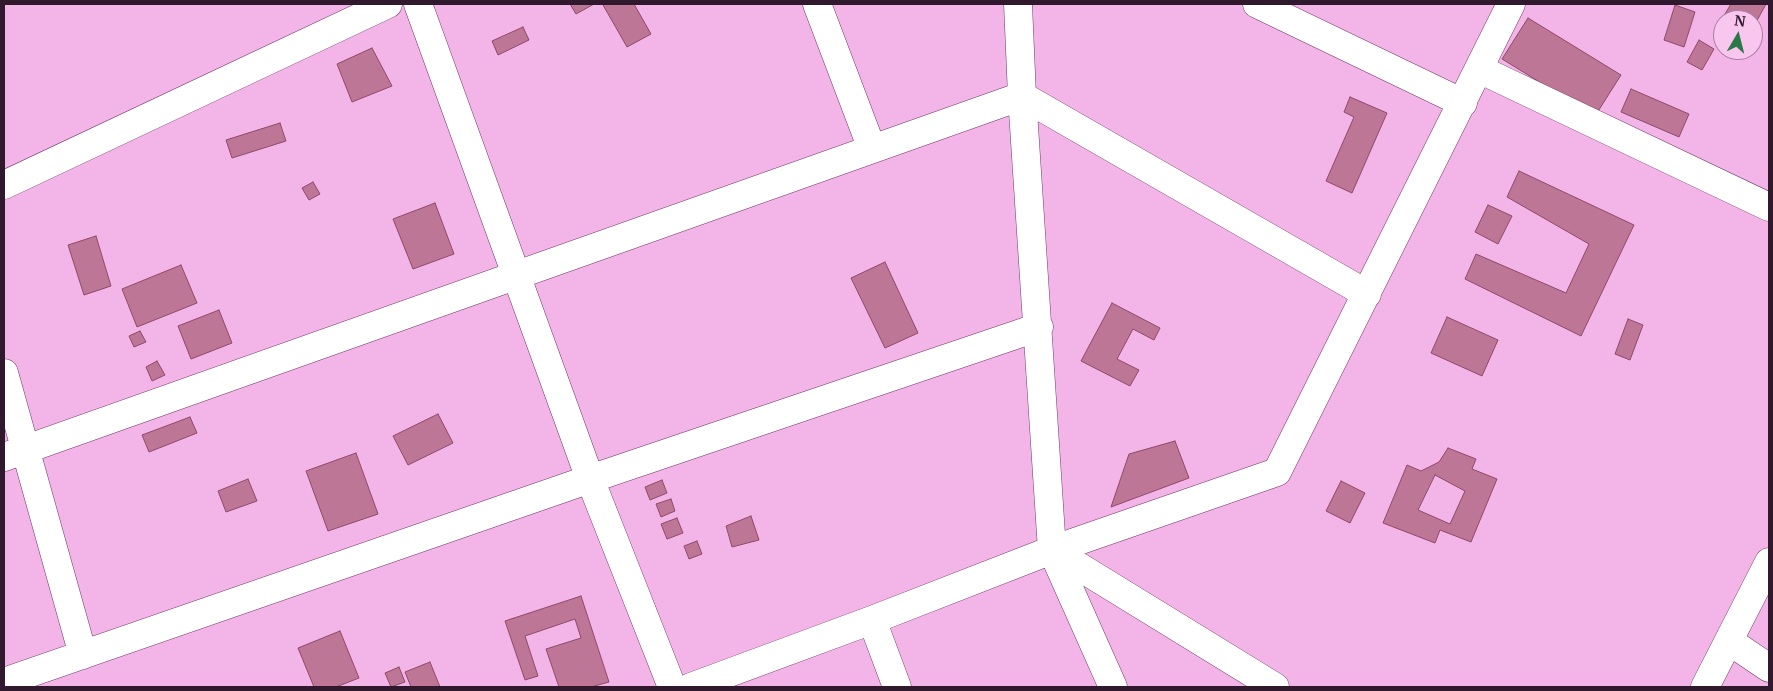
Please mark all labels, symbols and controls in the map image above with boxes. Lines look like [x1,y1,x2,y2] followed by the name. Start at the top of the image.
[1713,10,1763,60] north arrow
[1733,11,1747,31] text: N

